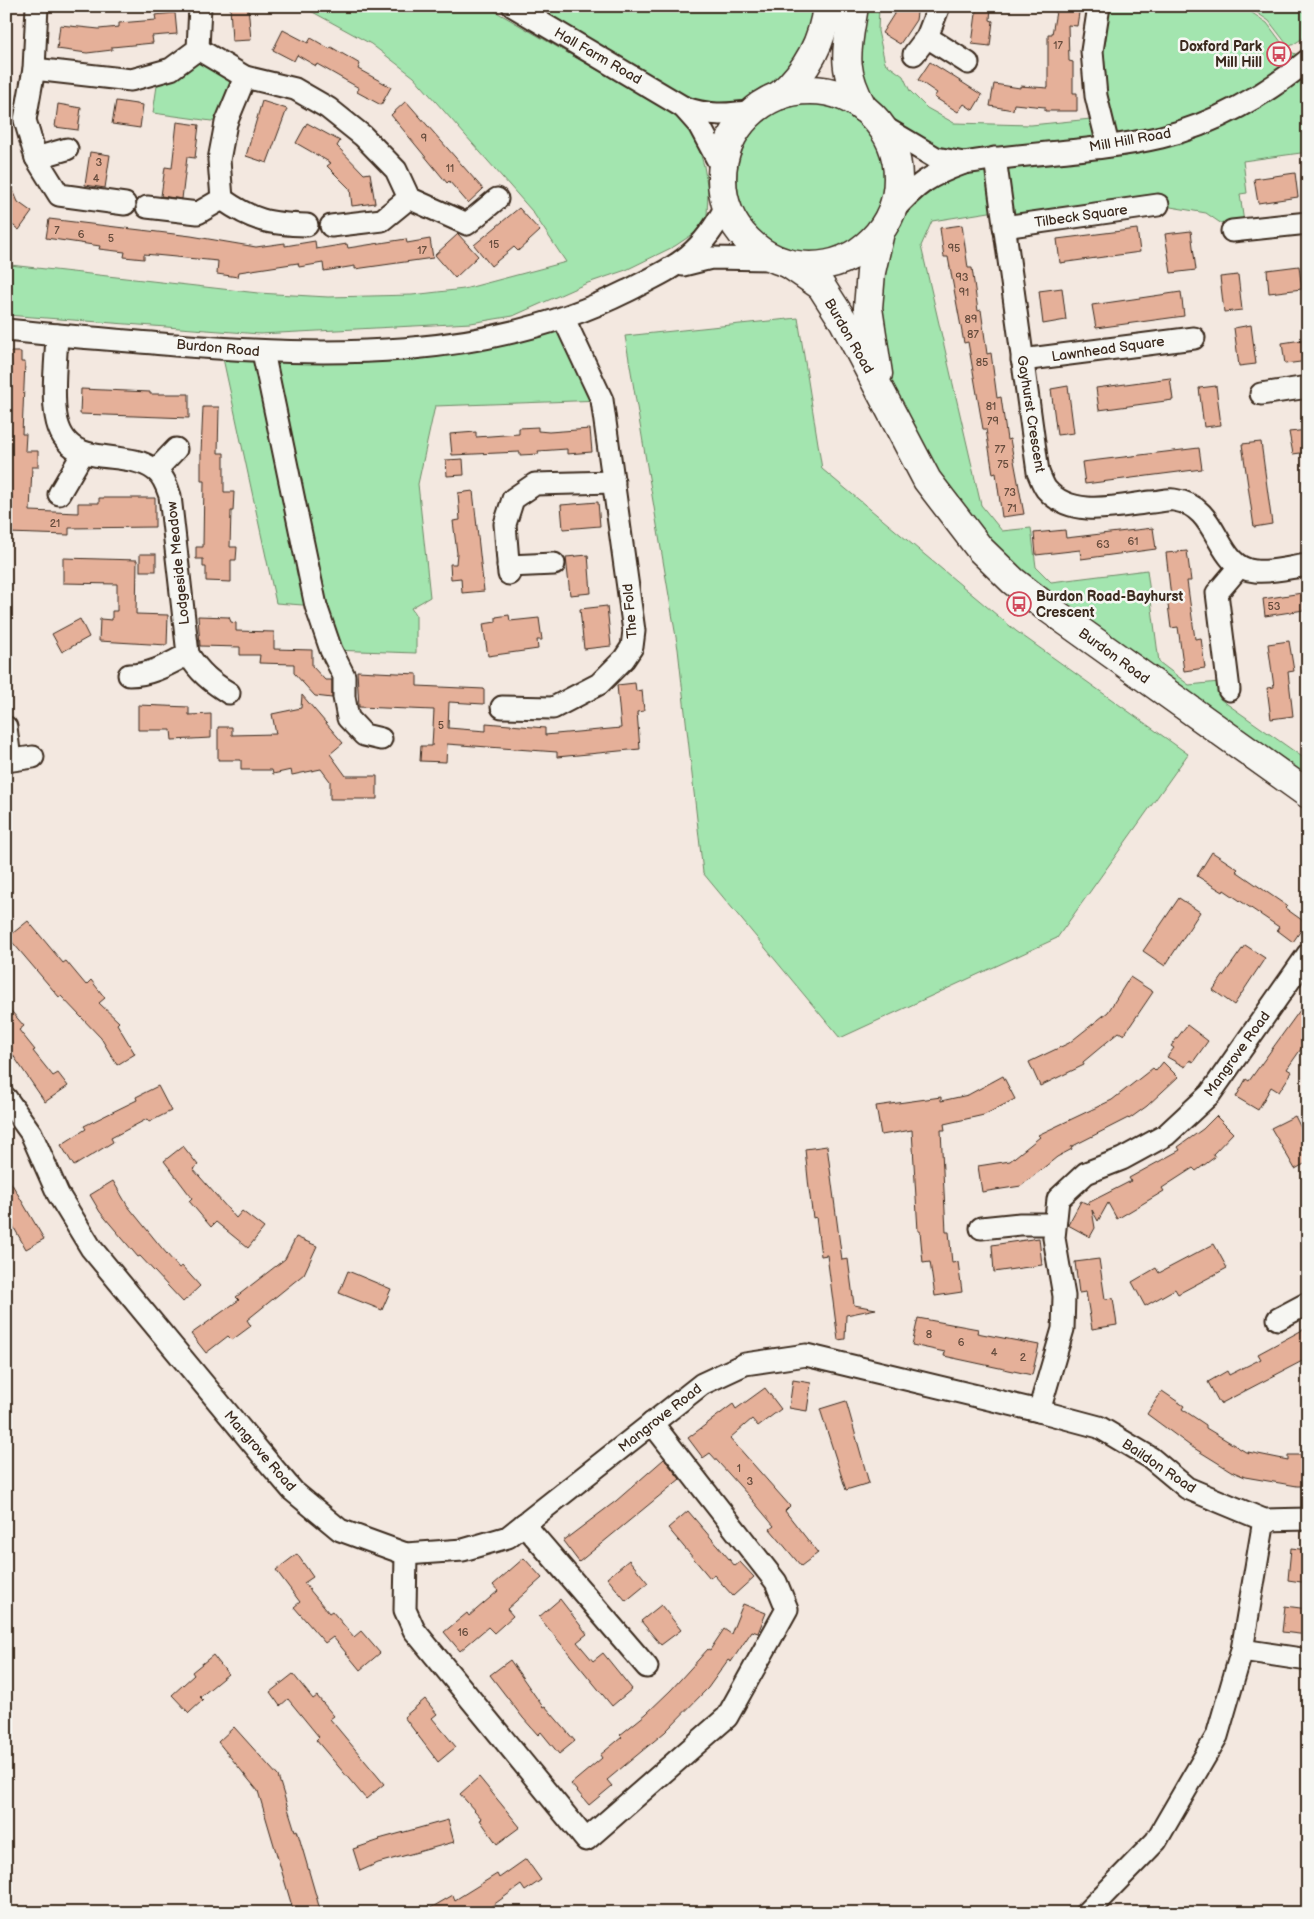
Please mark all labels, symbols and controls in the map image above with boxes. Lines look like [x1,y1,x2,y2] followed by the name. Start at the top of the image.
[551,24,645,88] street label: Hall Farm Road
[1179,38,1263,71] place label: Doxford Park Mill Hill
[1053,39,1063,52] house number: 17
[1266,41,1292,67] bus stop icon: Doxford Park Mill Hill
[1088,124,1172,156] street label: Mill Hill Road
[421,132,427,145] house number: 9
[96,156,103,169] house number: 3
[446,162,454,175] house number: 11
[93,172,100,185] house number: 4
[1033,201,1129,231] street label: Tilbeck Square
[54,224,60,237] house number: 7
[78,228,85,241] house number: 6
[108,232,114,245] house number: 5
[489,238,499,251] house number: 15
[948,242,960,255] house number: 95
[417,244,427,257] house number: 17
[955,271,969,284] house number: 93
[959,286,969,299] house number: 91
[821,296,877,376] street label: Burdon Road
[965,313,977,326] house number: 89
[967,328,979,341] house number: 87
[1050,333,1166,365] street label: Lawnhead Square
[176,336,260,360] street label: Burdon Road
[1013,354,1049,474] street label: Gayhurst Crescent
[976,356,988,369] house number: 85
[986,400,996,413] house number: 81
[987,415,999,428] house number: 79
[995,443,1006,456] house number: 77
[997,458,1009,471] house number: 75
[1004,486,1016,499] house number: 73
[163,500,193,626] street label: Lodgeside Meadow
[1007,502,1017,515] house number: 71
[50,517,60,530] house number: 21
[1128,535,1138,548] house number: 61
[1096,538,1110,551] house number: 63
[619,583,641,639] street label: The Fold
[1036,588,1183,621] place label: Burdon Road-Bayhurst Crescent
[1006,591,1032,617] bus stop icon: Burdon Road-Bayhurst Crescent
[1267,600,1281,613] house number: 53
[1075,625,1153,687] street label: Burdon Road
[438,719,444,732] house number: 5
[1200,1008,1274,1100] street label: Mangrove Road
[926,1328,932,1341] house number: 8
[958,1336,965,1349] house number: 6
[991,1346,998,1359] house number: 4
[1020,1351,1027,1364] house number: 2
[615,1380,705,1456] street label: Mangrove Road
[220,1407,300,1495] street label: Mangrove Road
[1119,1435,1199,1497] street label: Baildon Road
[737,1462,741,1475] house number: 1
[747,1475,754,1488] house number: 3
[458,1626,469,1639] house number: 16

